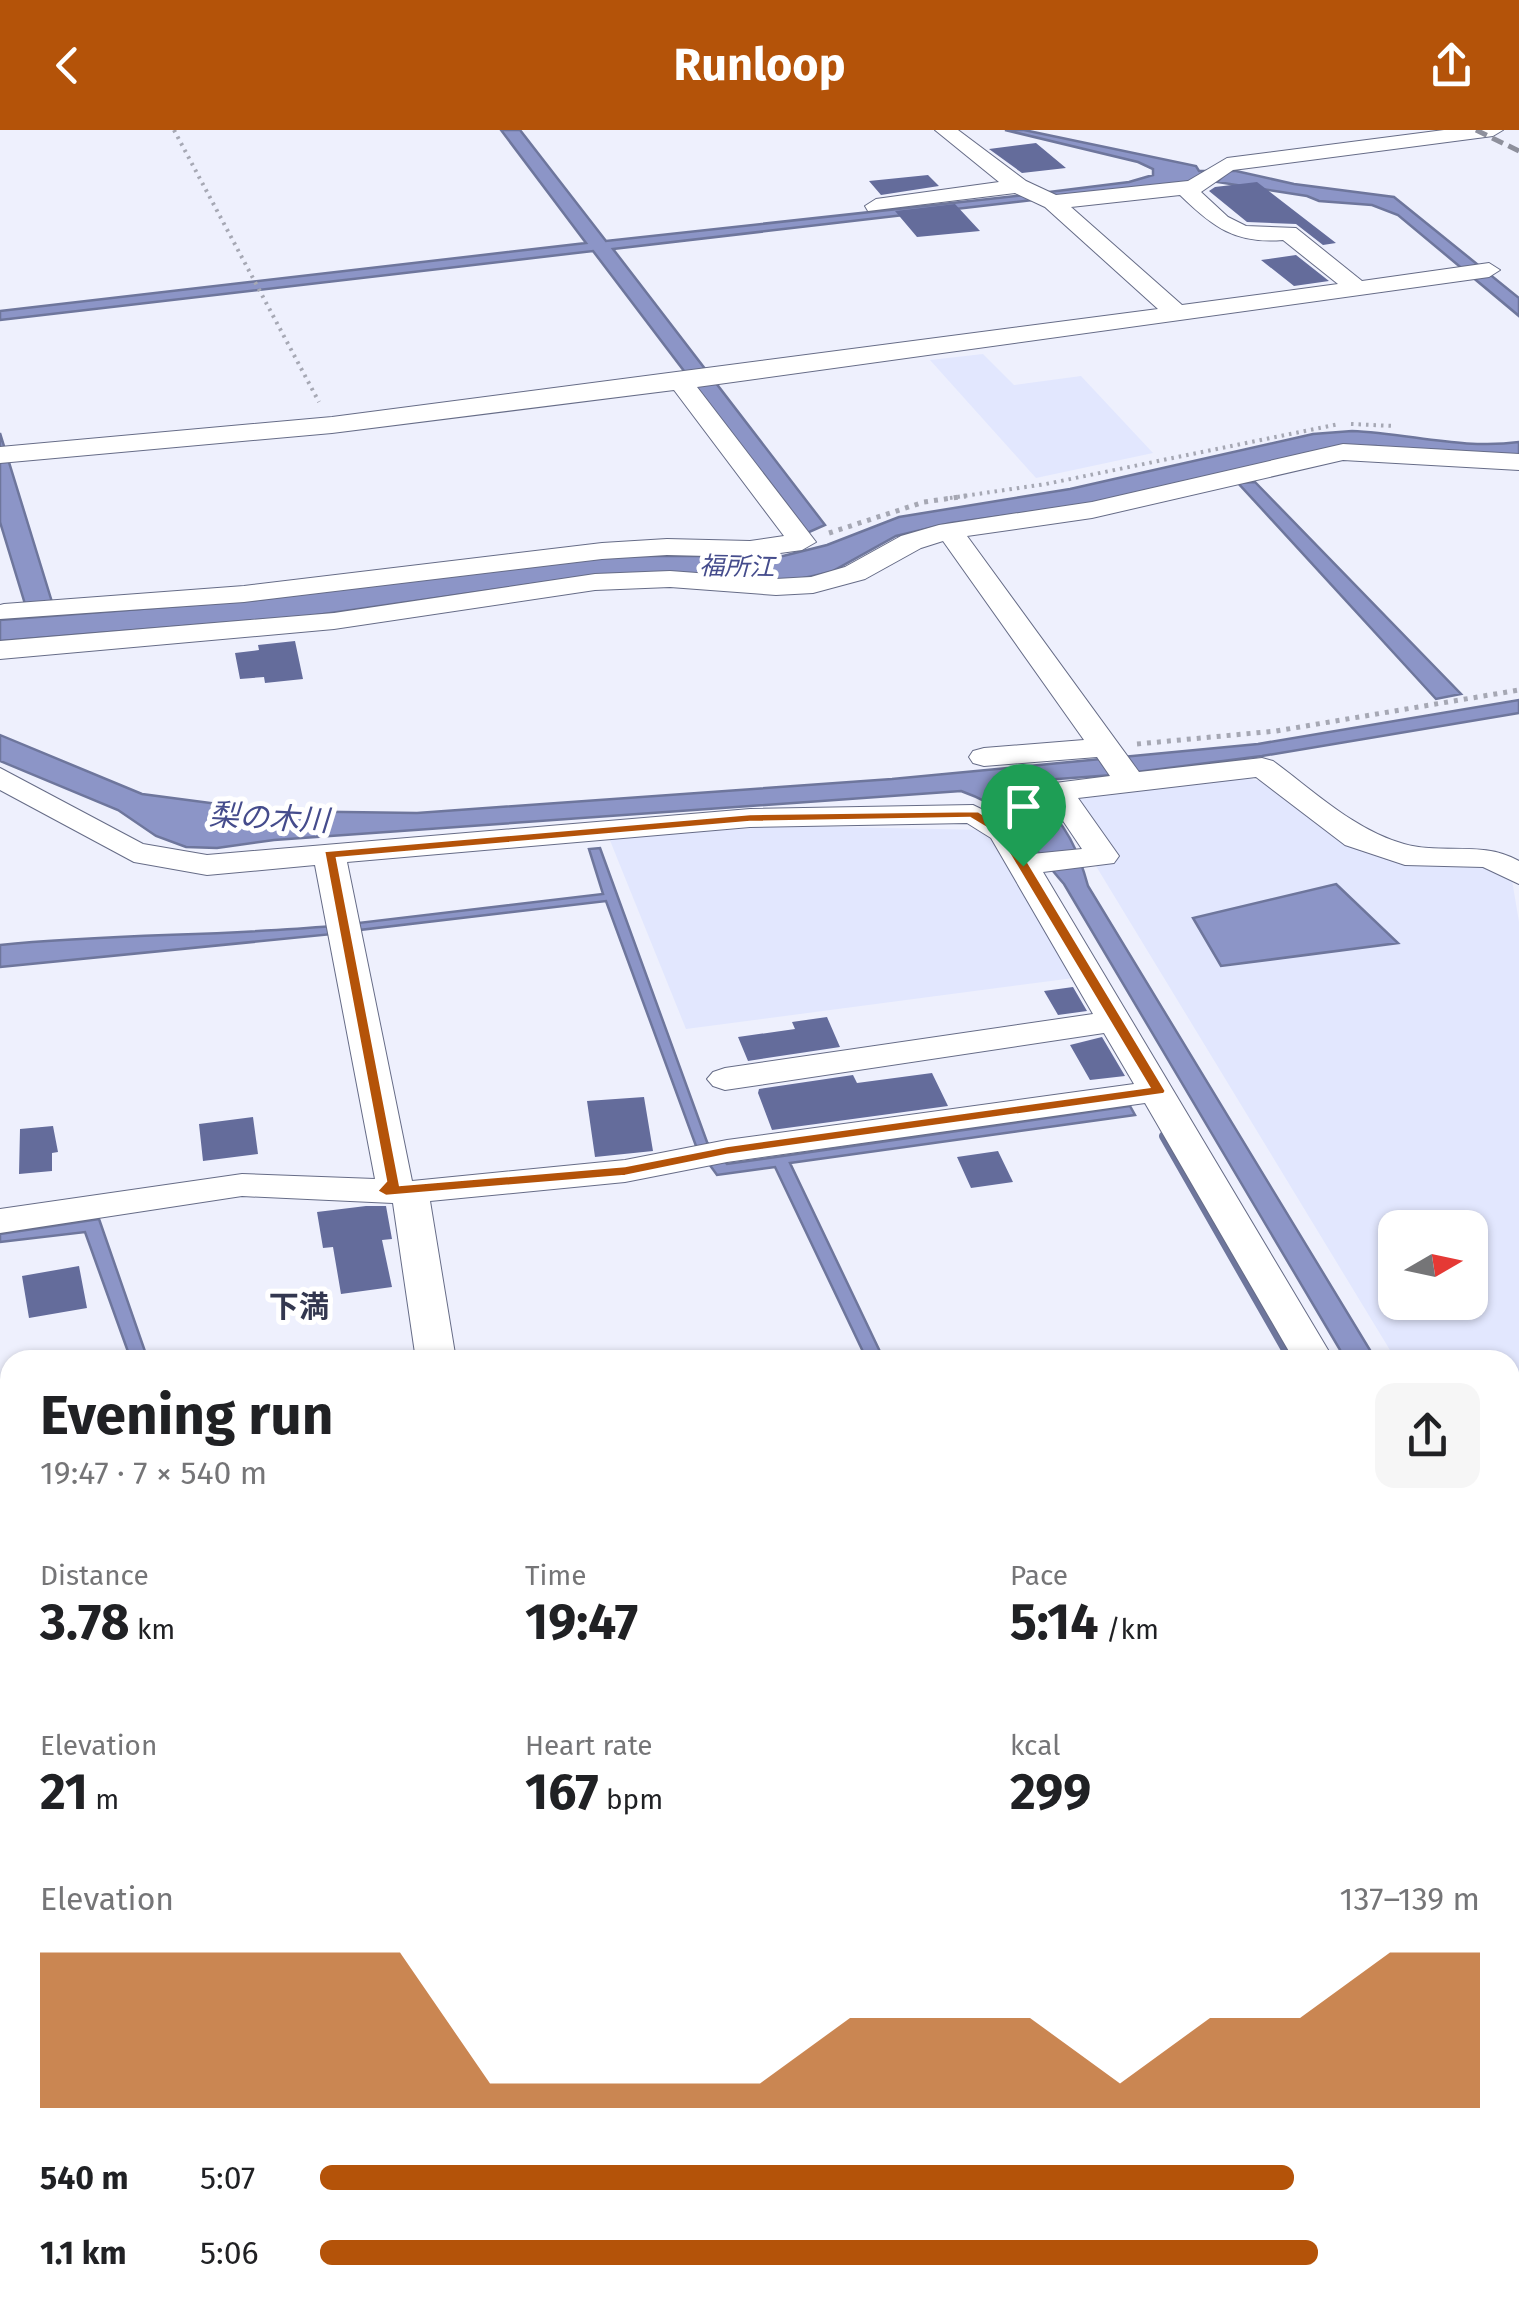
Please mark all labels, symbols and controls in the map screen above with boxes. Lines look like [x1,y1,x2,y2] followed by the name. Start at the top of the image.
[40,38,95,93] icon: back
[673,38,846,92] text: Runloop
[1424,38,1479,93] icon: share
[699,551,778,583] water label: 福所江
[981,764,1066,867] pin
[996,779,1051,834] icon: arrive
[208,797,333,839] water label: 梨の木川
[1378,1210,1488,1320] north arrow
[1378,1210,1488,1320] map controls
[269,1289,329,1325] district label: 下満
[40,1383,334,1449] text: Evening run
[1375,1383,1480,1488] button: share
[40,1454,267,1492] text: 19:47 · 7 × 540 m
[40,1559,149,1592] text: Distance
[525,1559,587,1592] text: Time
[1010,1559,1068,1592] text: Pace
[40,1592,130,1652] text: 3.78
[525,1592,638,1652] text: 19:47
[1010,1592,1099,1652] text: 5:14
[130,1613,175,1646] text: km
[1099,1613,1159,1646] text: /km
[40,1729,157,1762] text: Elevation
[525,1729,653,1762] text: Heart rate
[1010,1729,1060,1762] text: kcal
[40,1762,88,1822] text: 21
[525,1762,599,1822] text: 167
[1010,1762,1091,1822] text: 299
[88,1783,119,1816] text: m
[599,1783,663,1816] text: bpm
[40,1880,174,1918] text: Elevation
[1340,1880,1480,1918] text: 137–139 m
[40,2159,129,2197] text: 540 m
[200,2159,255,2197] text: 5:07
[40,2234,126,2272] text: 1.1 km
[200,2234,259,2272] text: 5:06

